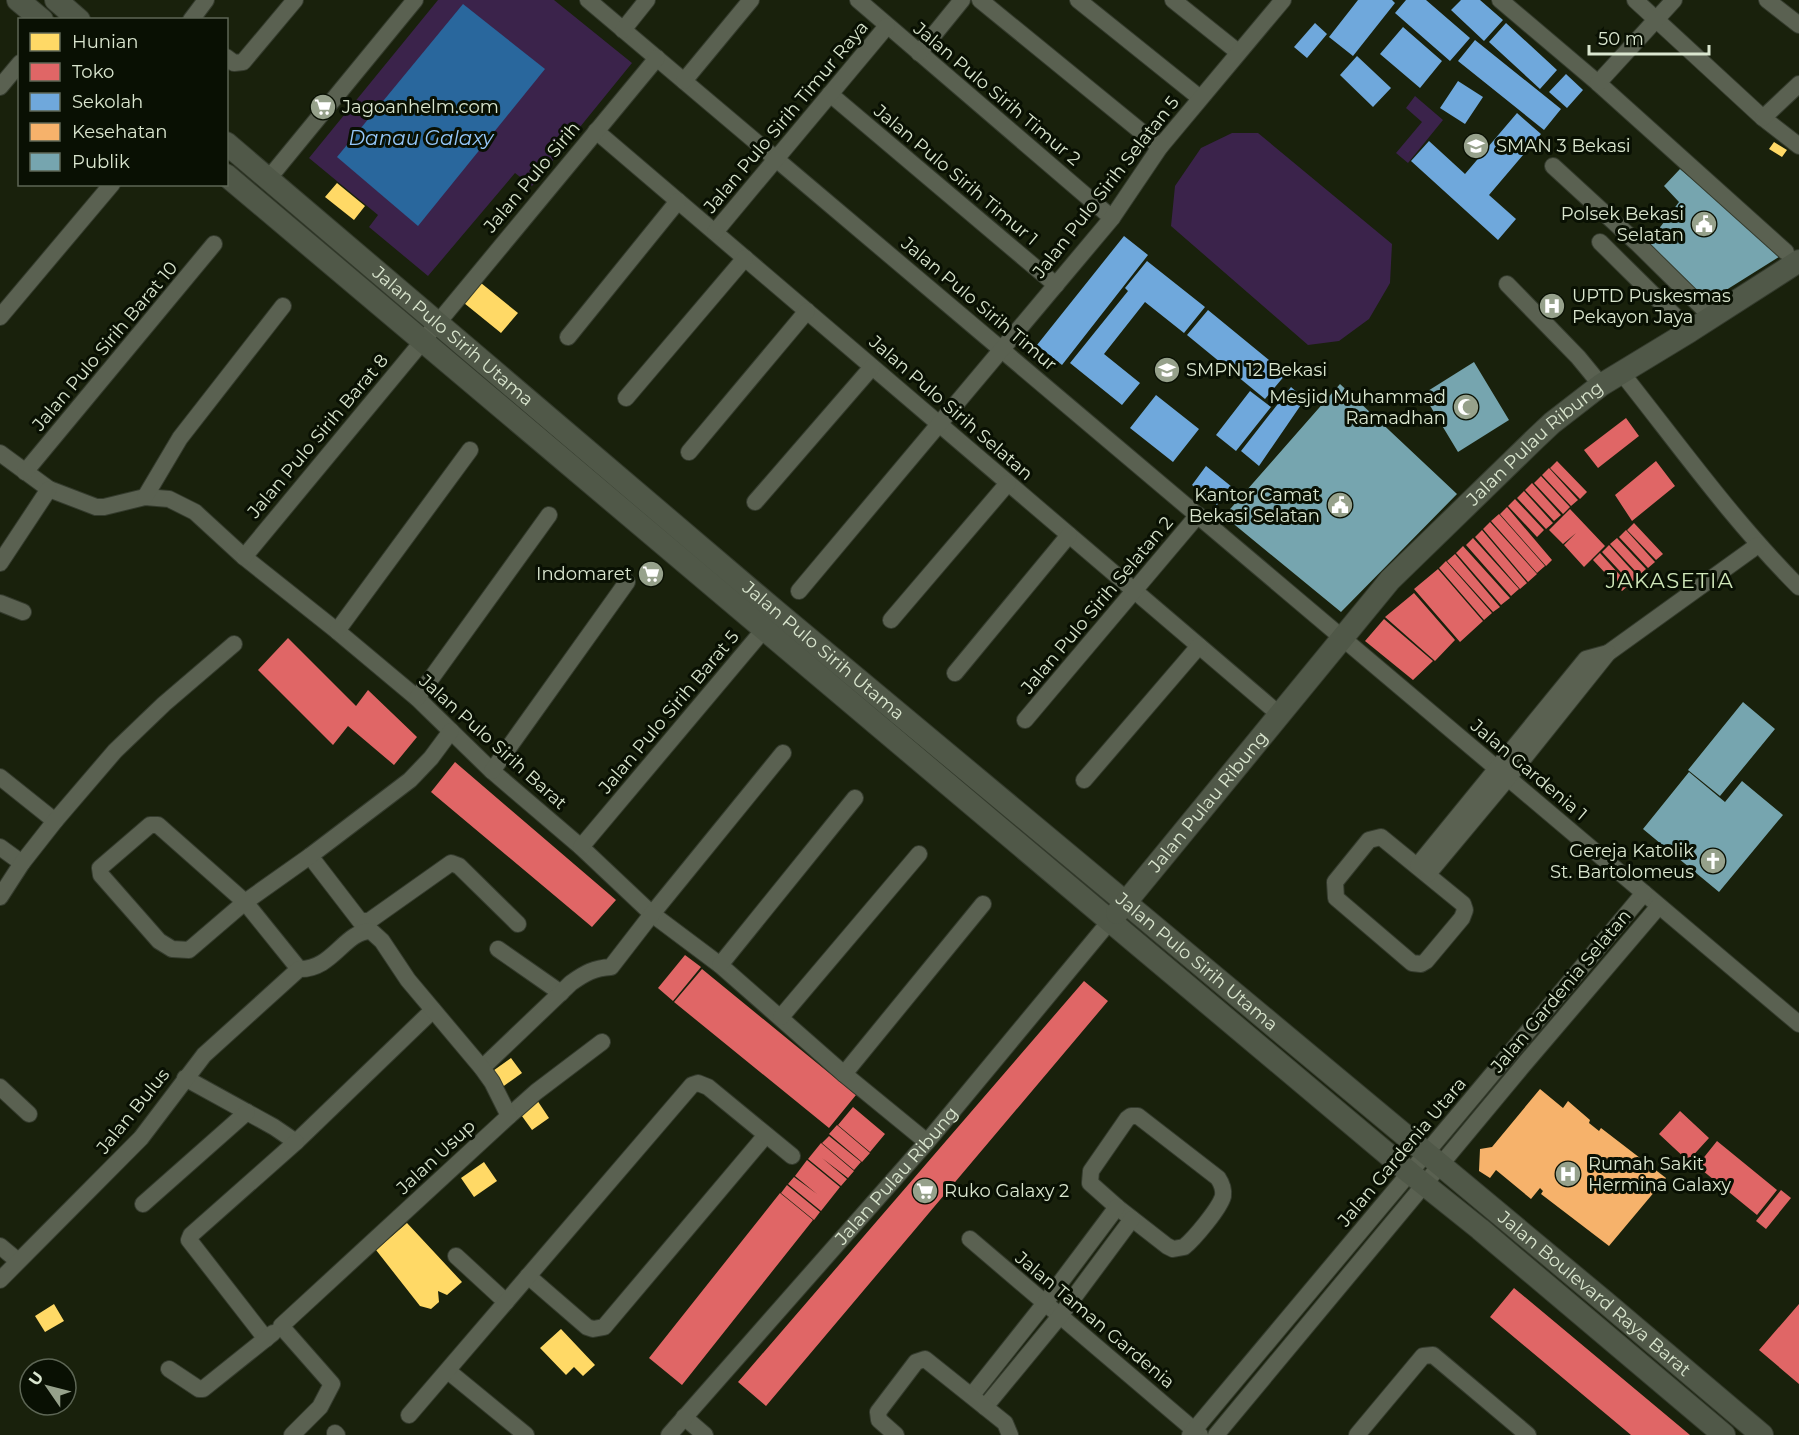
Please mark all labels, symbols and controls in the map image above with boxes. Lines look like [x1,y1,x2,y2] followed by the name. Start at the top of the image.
[698,16,873,218] street label: Jalan Pulo Sirih Timur Raya
[908,17,1085,170] street label: Jalan Pulo Sirih Timur 2
[18,18,228,186] legend
[1589,18,1709,56] scale bar
[1598,28,1644,50] text: 50 m
[72,31,139,53] text: Hunian
[72,61,114,83] text: Toko
[72,91,143,113] text: Sekolah
[308,92,338,122] supermarket icon: Jagoanhelm.com
[1028,92,1184,283] street label: Jalan Pulo Sirih Selatan 5
[341,96,499,118] place label: Jagoanhelm.com
[869,99,1042,250] street label: Jalan Pulo Sirih Timur 1
[479,117,585,238] street label: Jalan Pulo Sirih
[72,121,167,143] text: Kesehatan
[349,126,495,150] water label: Danau Galaxy
[1461,131,1491,161] school or university icon: SMAN 3 Bekasi
[1496,135,1631,157] place label: SMAN 3 Bekasi
[72,151,130,173] text: Publik
[1561,203,1684,246] place label: Polsek Bekasi Selatan
[1689,209,1719,239] public building icon: Polsek Bekasi Selatan
[896,232,1061,375] street label: Jalan Pulo Sirih Timur
[27,257,182,436] street label: Jalan Pulo Sirih Barat 10
[367,261,538,411] street label: Jalan Pulo Sirih Utama
[1572,285,1731,328] place label: UPTD Puskesmas Pekayon Jaya
[1537,291,1567,321] hospital icon: UPTD Puskesmas Pekayon Jaya
[864,330,1037,485] street label: Jalan Pulo Sirih Selatan
[242,350,393,523] street label: Jalan Pulo Sirih Barat 8
[1152,355,1182,385] school or university icon: SMPN 12 Bekasi
[1186,359,1327,381] place label: SMPN 12 Bekasi
[1461,376,1608,511] street label: Jalan Pulau Ribung
[1269,386,1446,429] place label: Mesjid Muhammad Ramadhan
[1451,392,1481,422] mosque icon: Mesjid Muhammad Ramadhan
[1189,484,1320,527] place label: Kantor Camat Bekasi Selatan
[1325,490,1355,520] public building icon: Kantor Camat Bekasi Selatan
[1016,512,1178,699] street label: Jalan Pulo Sirih Selatan 2
[636,559,666,589] supermarket icon: Indomaret
[536,563,632,585] place label: Indomaret
[1605,568,1734,593] district label: JAKASETIA
[737,576,909,725] street label: Jalan Pulo Sirih Utama
[594,626,744,799] street label: Jalan Pulo Sirih Barat 5
[414,669,571,814] street label: Jalan Pulo Sirih Barat
[1465,714,1592,825] street label: Jalan Gardenia 1
[1143,727,1273,877] street label: Jalan Pulau Ribung
[1550,840,1694,883] place label: Gereja Katolik St. Bartolomeus
[1698,846,1728,876] church icon: Gereja Katolik St. Bartolomeus
[1110,887,1282,1036] street label: Jalan Pulo Sirih Utama
[1486,905,1636,1078] street label: Jalan Gardenia Selatan
[91,1064,174,1159] street label: Jalan Bulus
[1333,1073,1471,1232] street label: Jalan Gardenia Utara
[830,1102,963,1250] street label: Jalan Pulau Ribung
[391,1115,480,1200] street label: Jalan Usup
[1588,1153,1731,1196] place label: Rumah Sakit Hermina Galaxy
[1553,1159,1583,1189] hospital icon: Rumah Sakit Hermina Galaxy
[910,1176,940,1206] supermarket icon: Ruko Galaxy 2
[944,1180,1069,1202] place label: Ruko Galaxy 2
[1493,1206,1695,1381] street label: Jalan Boulevard Raya Barat
[1010,1246,1179,1393] street label: Jalan Taman Gardenia
[18,1357,78,1417] north arrow
[25,1368,48,1389] text: U

